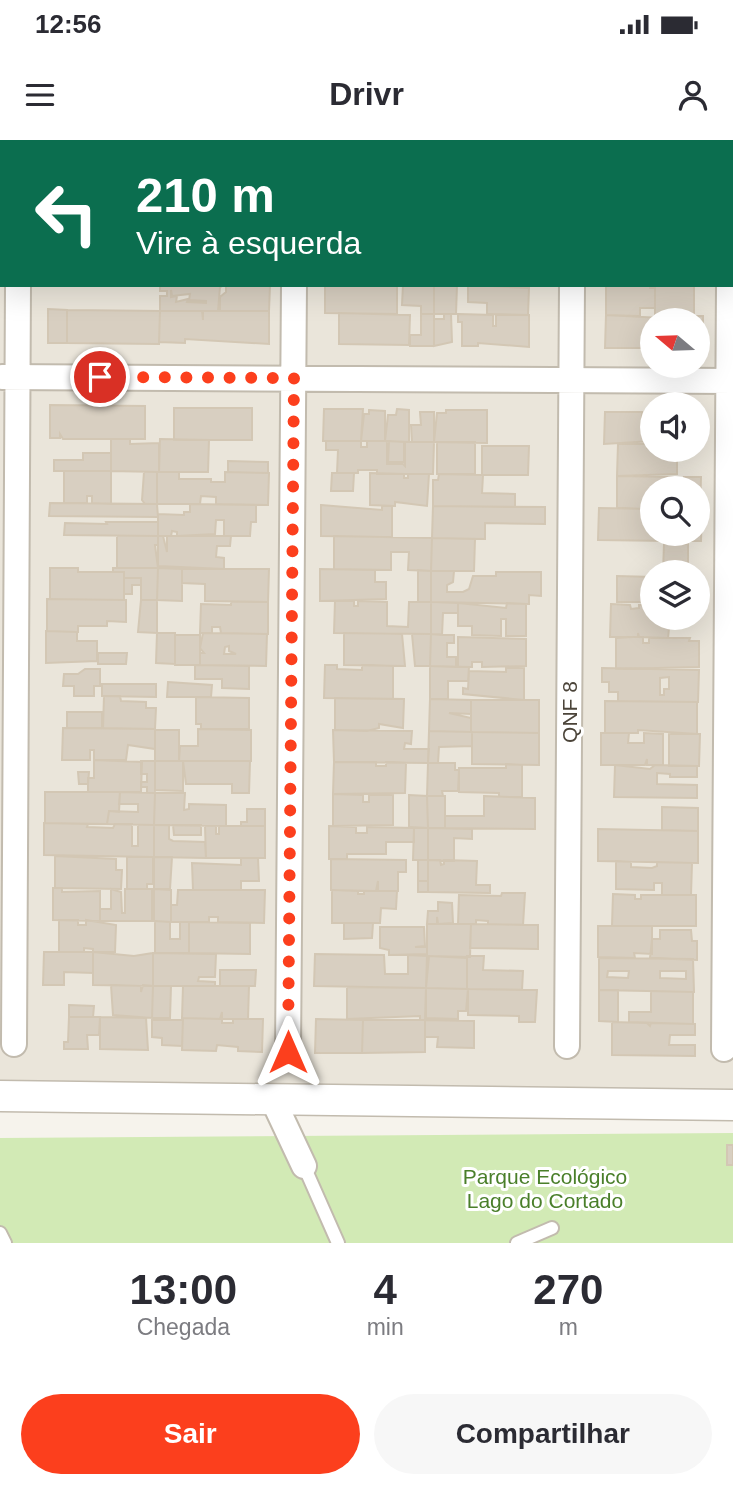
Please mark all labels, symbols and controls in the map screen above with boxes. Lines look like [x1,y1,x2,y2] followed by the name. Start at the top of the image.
[35,9,102,39] text: 12:56
[21,76,59,114] icon: menu
[329,76,404,112] text: Drivr
[674,76,712,114] icon: person
[21,168,112,259] icon: left
[136,168,275,222] text: 210 m
[136,225,361,261] text: Vire à esquerda
[640,308,710,378] north arrow
[640,308,710,630] map controls
[70,347,130,407] pin
[81,358,119,396] icon: arrive
[640,392,710,462] button: sound
[640,476,710,546] button: search
[640,560,710,630] button: layers
[558,681,581,743] street label: QNF 8
[251,1015,325,1089] position arrow
[463,1165,627,1212] park label: Parque Ecológico Lago do Cortado
[130,1266,237,1313] text: 13:00
[373,1266,397,1313] text: 4
[533,1266,603,1313] text: 270
[137,1314,230,1340] text: Chegada
[367,1314,404,1340] text: min
[559,1314,578,1340] text: m
[21,1394,360,1474] button: Sair
[374,1394,712,1474] button: Compartilhar

